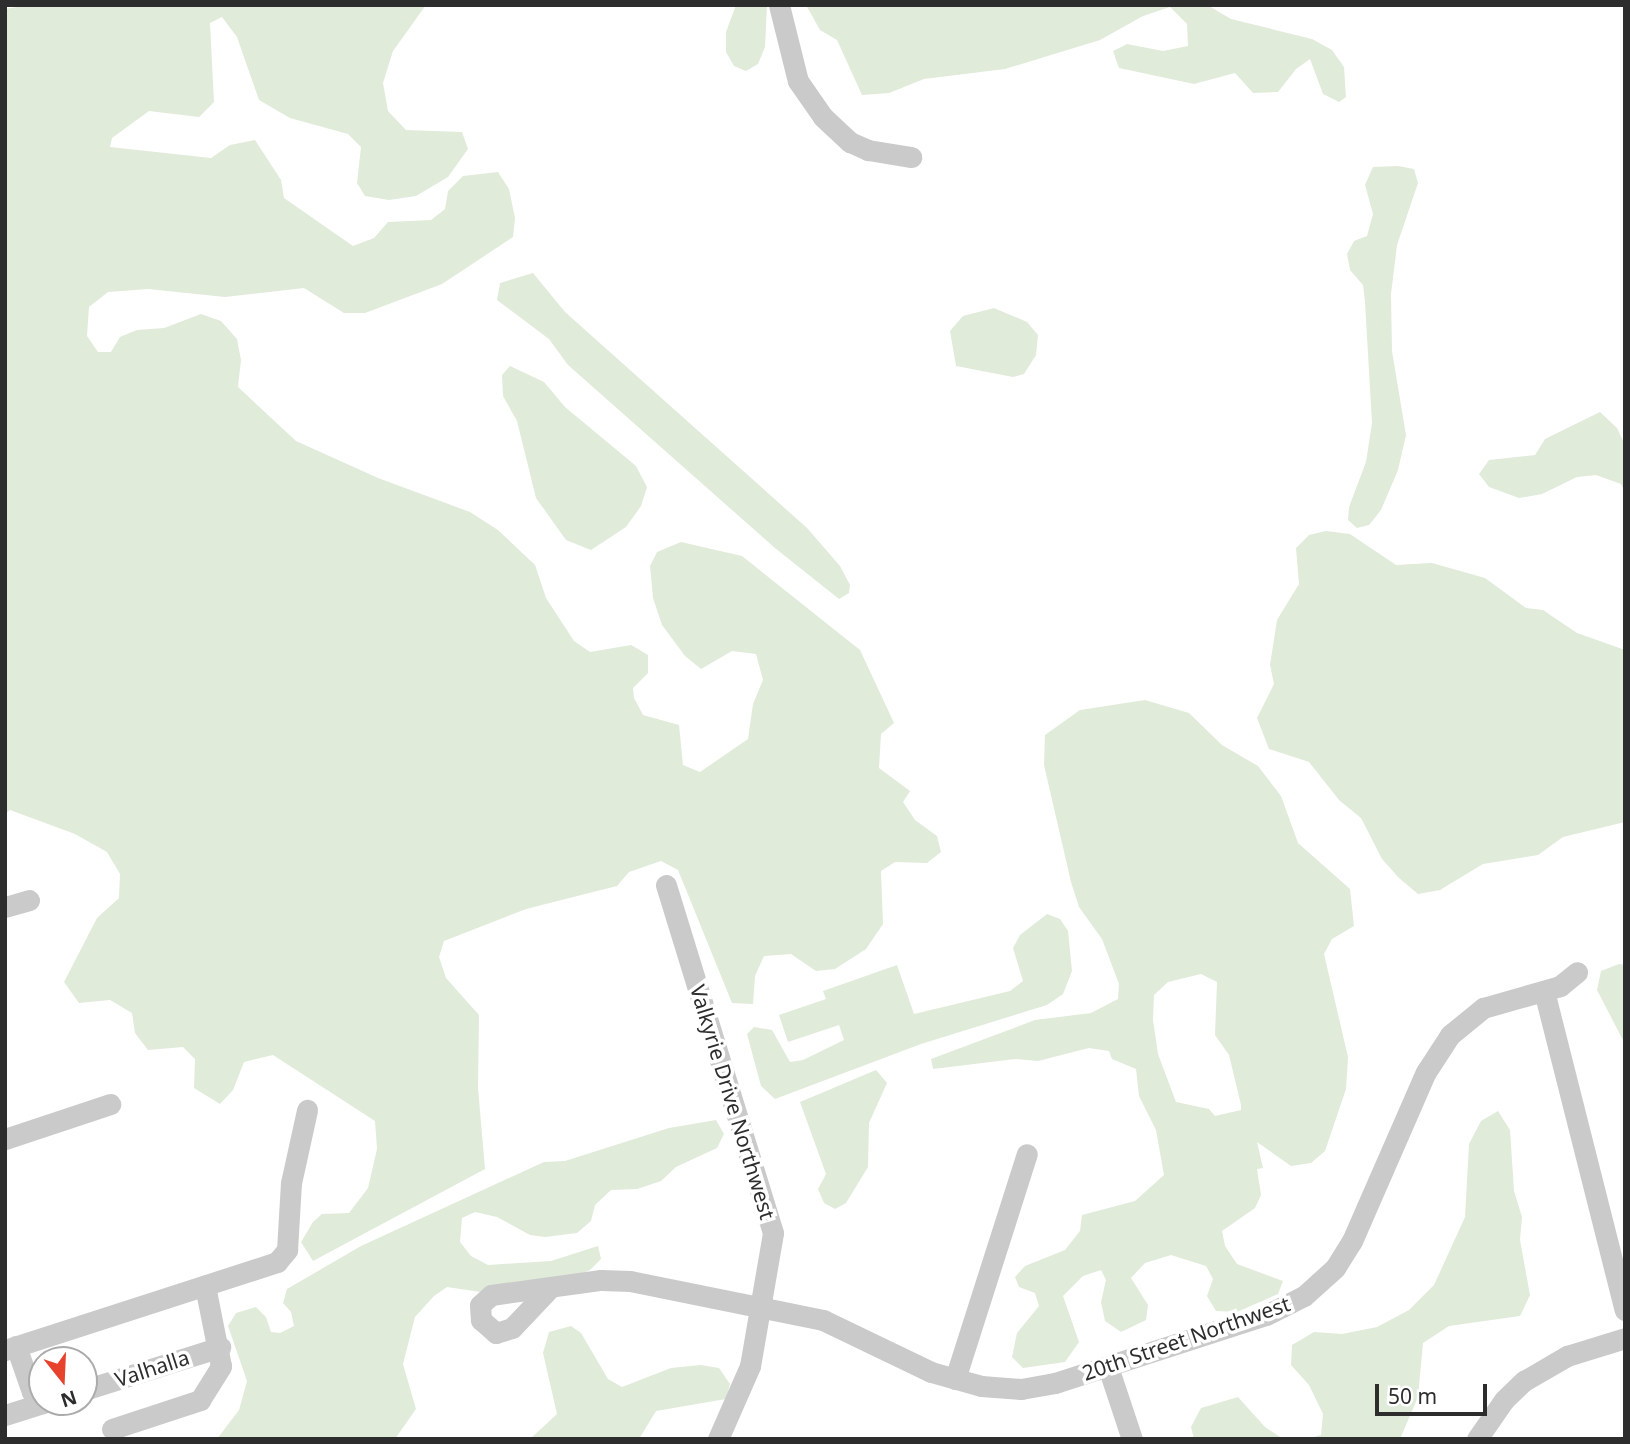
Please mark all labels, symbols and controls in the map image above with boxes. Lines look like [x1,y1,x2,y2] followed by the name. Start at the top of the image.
[685,982,781,1222] street label: Valkyrie Drive Northwest
[1079,1291,1293,1385] street label: 20th Street Northwest
[112,1344,192,1392] street label: Valhalla
[28,1346,98,1416] north arrow
[1378,1370,1490,1414] scale bar
[1388,1382,1437,1410] text: 50 m
[58,1384,80,1414] text: N

